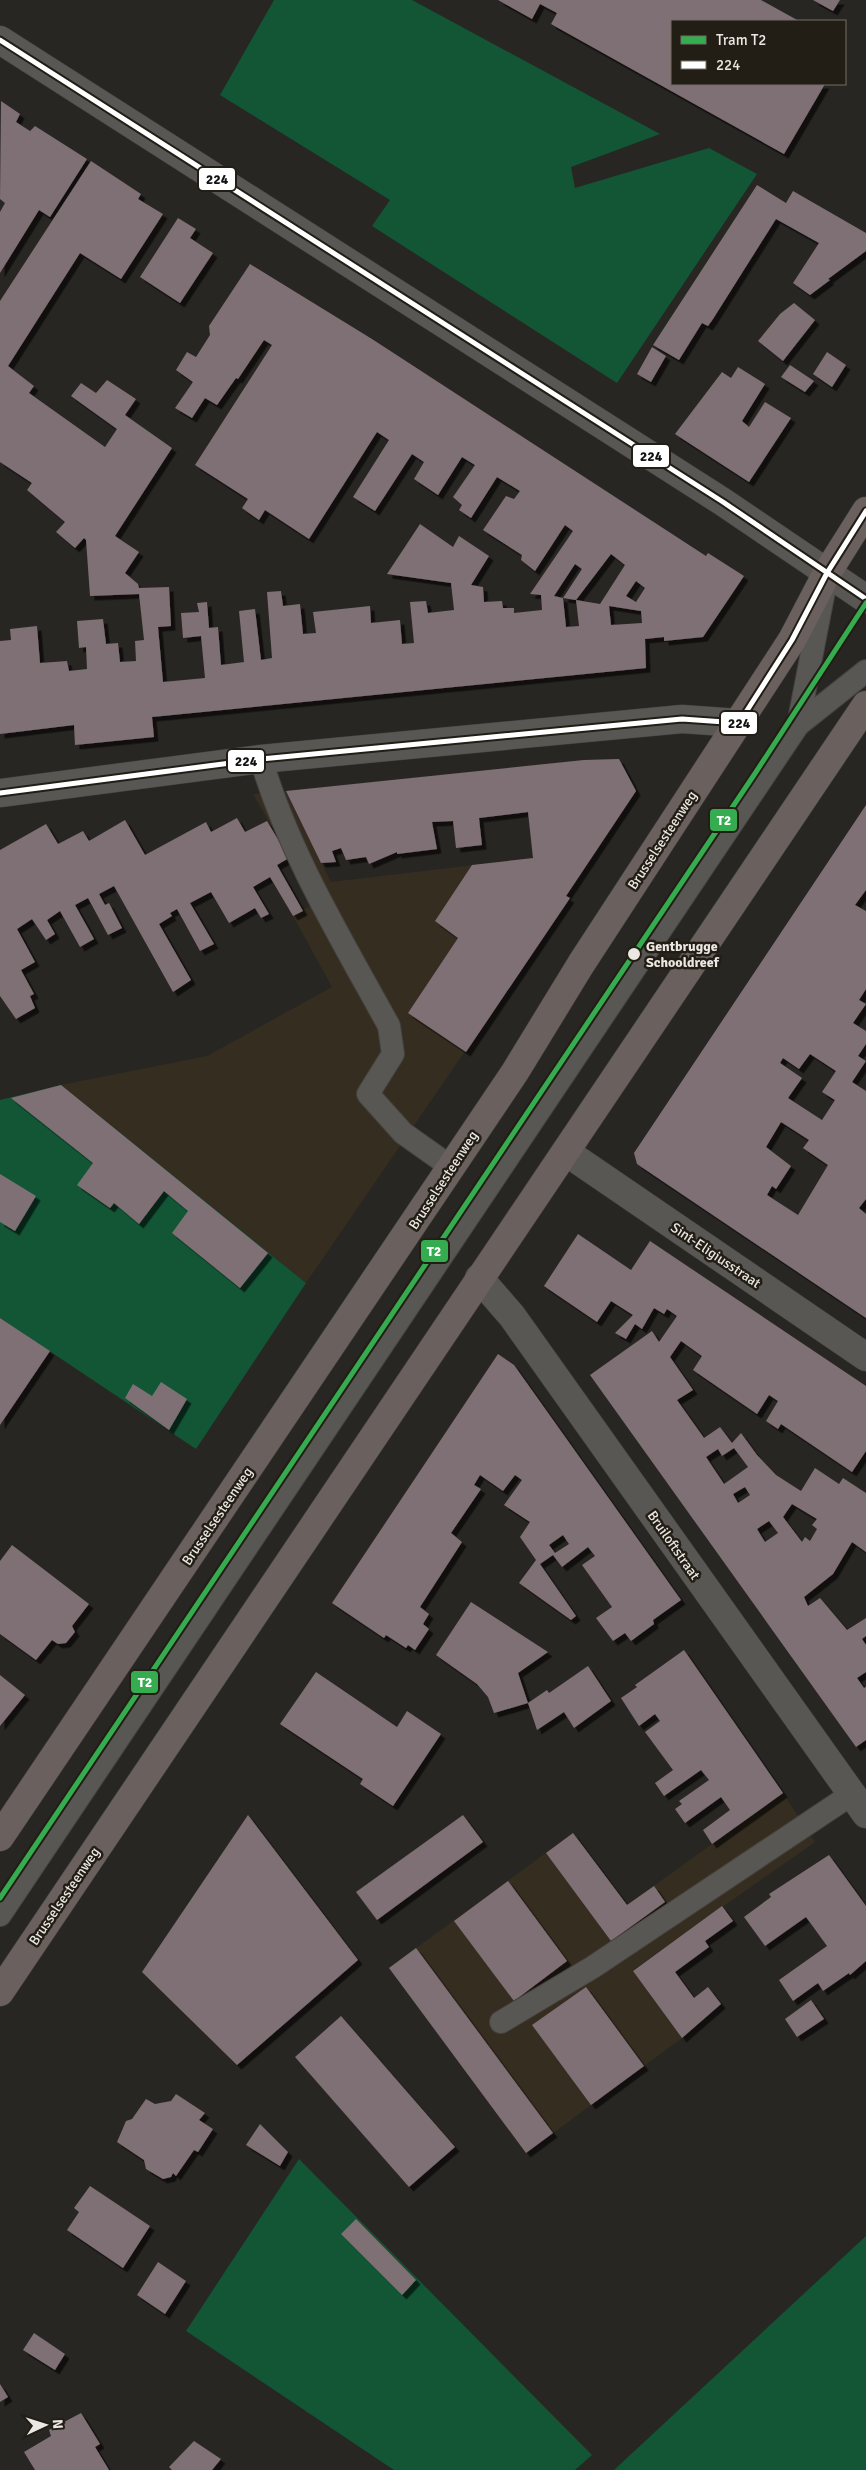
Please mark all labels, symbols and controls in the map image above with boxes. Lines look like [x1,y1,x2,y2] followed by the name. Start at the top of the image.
[671,20,846,85] legend
[716,31,766,49] text: Tram T2
[716,56,740,74] text: 224
[198,167,236,191] line badge: 224
[206,171,229,188] text: 224
[632,444,670,468] line badge: 224
[640,448,663,465] text: 224
[720,711,758,735] line badge: 224
[728,715,751,732] text: 224
[227,749,265,773] line badge: 224
[235,753,258,770] text: 224
[624,788,701,893] street label: Brusselsesteenweg
[709,808,738,832] line badge: T2
[717,812,731,829] text: T2
[646,938,720,971] place label: Gentbrugge Schooldreef
[626,946,642,962] marker: Gentbrugge Schooldreef
[405,1128,482,1233] street label: Brusselsesteenweg
[668,1219,764,1292] street label: Sint-Eligiusstraat
[420,1239,449,1263] line badge: T2
[427,1243,441,1260] text: T2
[178,1464,256,1568] street label: Brusselsesteenweg
[644,1508,704,1583] street label: Bruiloftstraat
[130,1670,159,1694] line badge: T2
[138,1674,152,1691] text: T2
[25,1844,103,1948] street label: Brusselsesteenweg
[20,2400,70,2450] north arrow
[49,2419,66,2430] text: N

